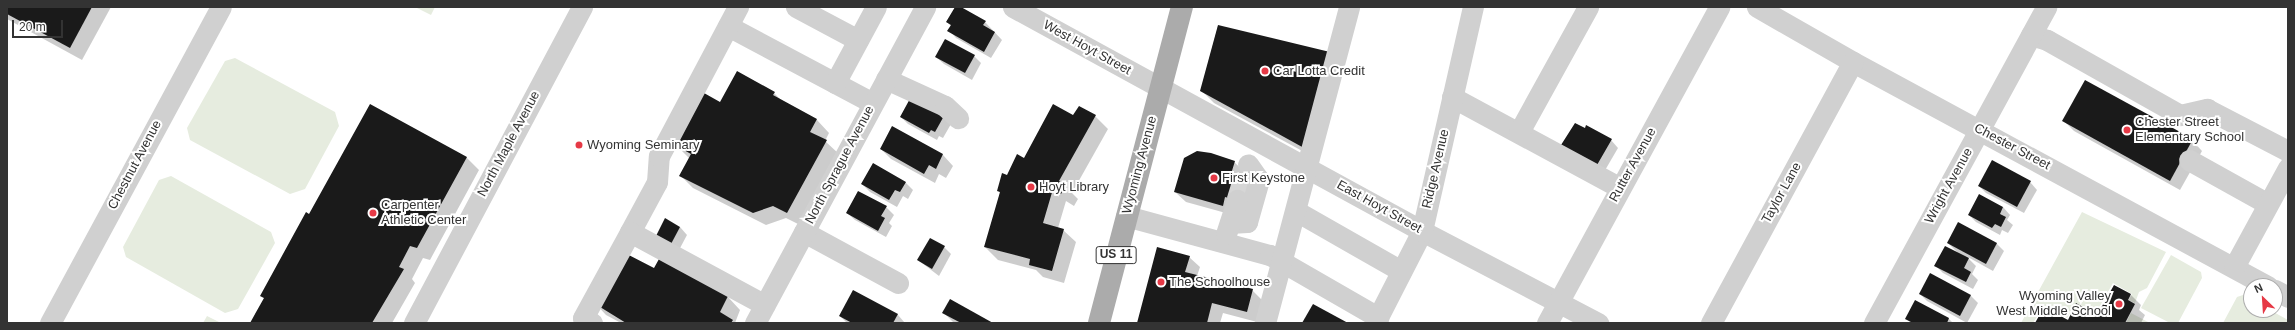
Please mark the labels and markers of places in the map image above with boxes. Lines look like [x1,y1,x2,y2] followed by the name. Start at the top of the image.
[1273,63,1365,79] place label: Car Lotta Credit
[1260,66,1270,76] marker: Car Lotta Credit
[2135,115,2244,146] place label: Chester Street Elementary School
[2122,125,2132,135] marker: Chester Street Elementary School
[587,137,700,153] place label: Wyoming Seminary
[574,140,584,150] marker: Wyoming Seminary
[1222,170,1305,186] place label: First Keystone
[1209,173,1219,183] marker: First Keystone
[1039,179,1109,195] place label: Hoyt Library
[1026,182,1036,192] marker: Hoyt Library
[381,198,466,229] place label: Carpenter Athletic Center
[368,208,378,218] marker: Carpenter Athletic Center
[1169,274,1270,290] place label: The Schoolhouse
[1156,277,1166,287] marker: The Schoolhouse
[1996,289,2111,320] place label: Wyoming Valley West Middle School
[2114,299,2124,309] marker: Wyoming Valley West Middle School

